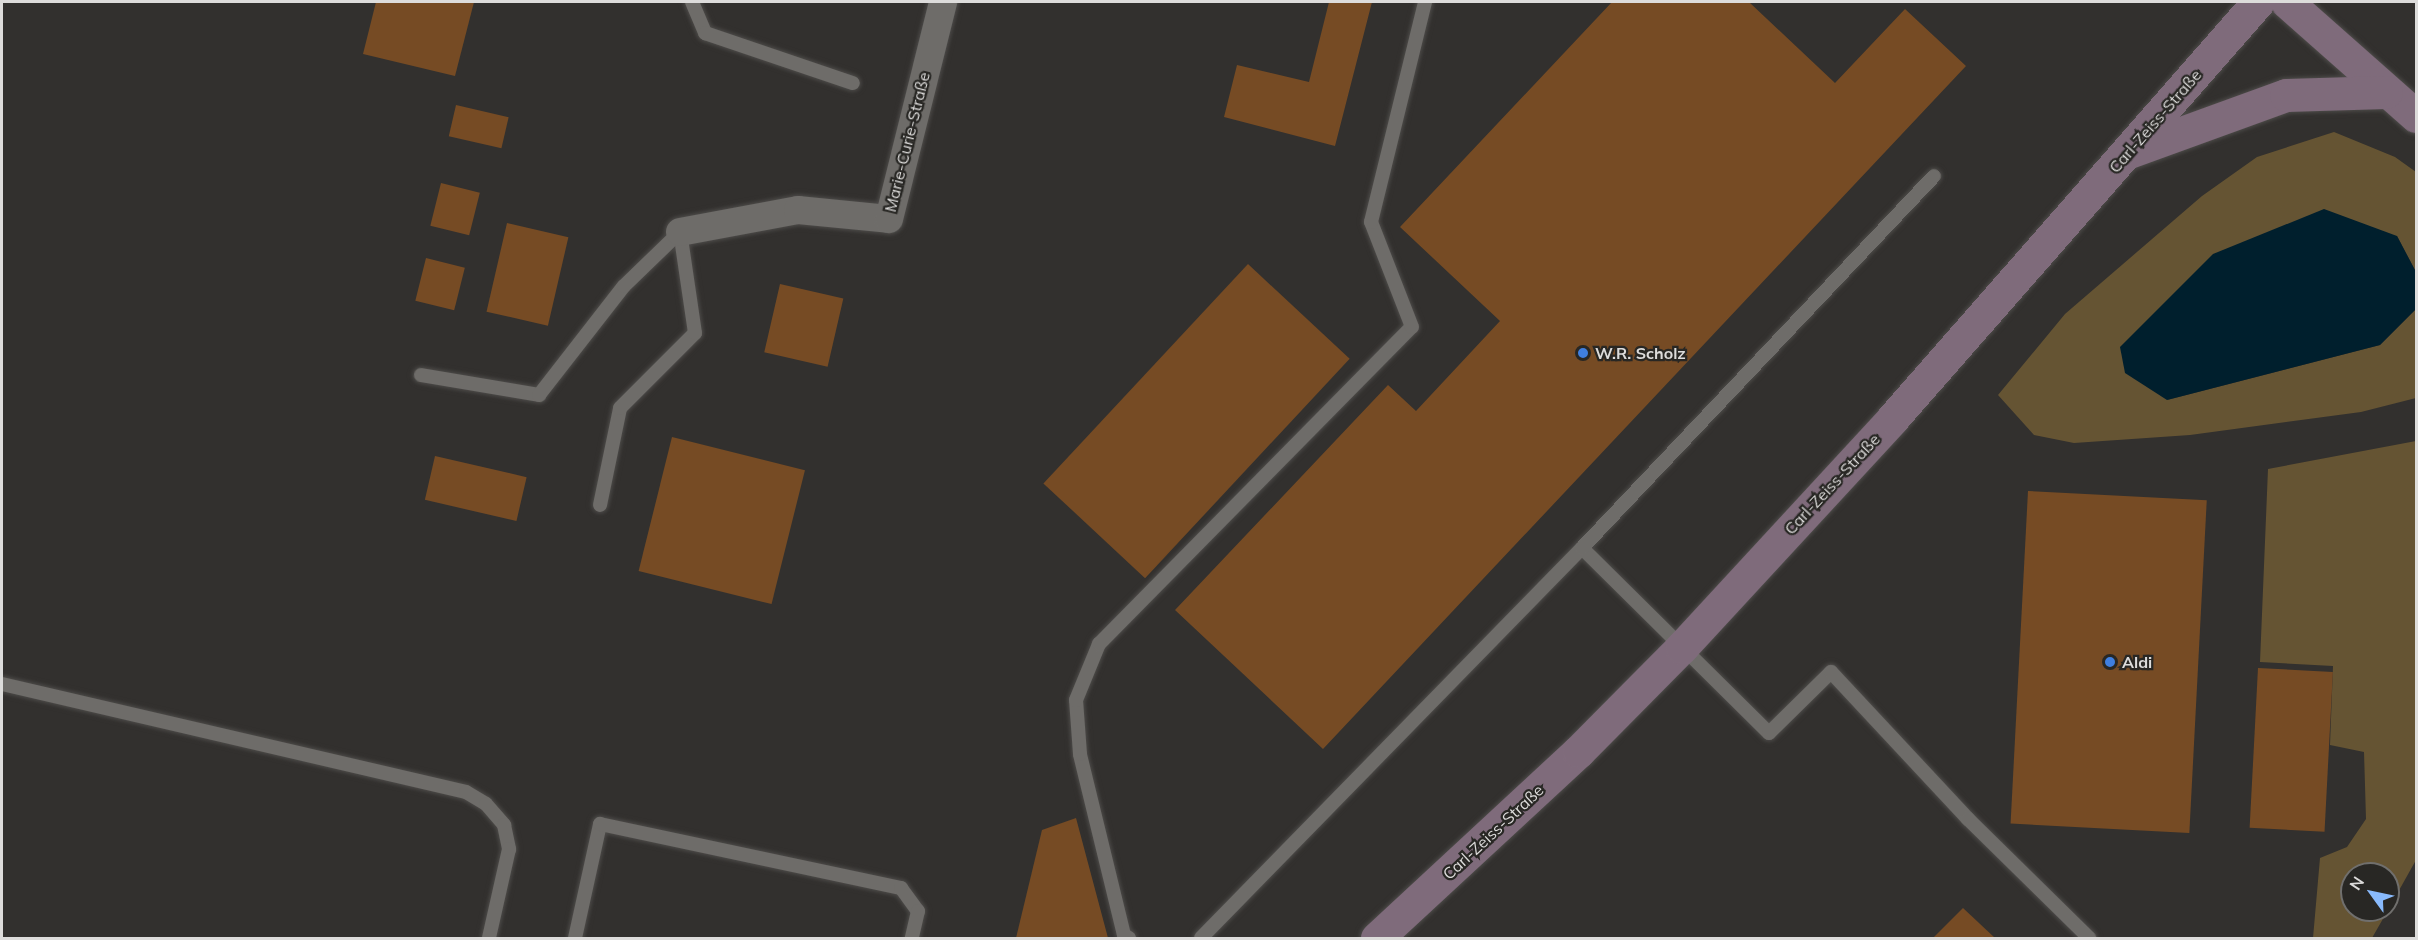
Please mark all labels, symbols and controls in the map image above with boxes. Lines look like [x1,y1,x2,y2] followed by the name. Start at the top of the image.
[2105,65,2205,177] street label: Carl-Zeiss-Straße
[880,70,934,214] street label: Marie-Curie-Straße
[1595,343,1686,363] place label: W.R. Scholz
[1576,346,1590,360] marker: W.R. Scholz
[1780,430,1884,538] street label: Carl-Zeiss-Straße
[2122,652,2152,672] place label: Aldi
[2103,655,2117,669] marker: Aldi
[1439,780,1547,884] street label: Carl-Zeiss-Straße
[2340,862,2400,922] north arrow
[2345,873,2368,894] text: N

